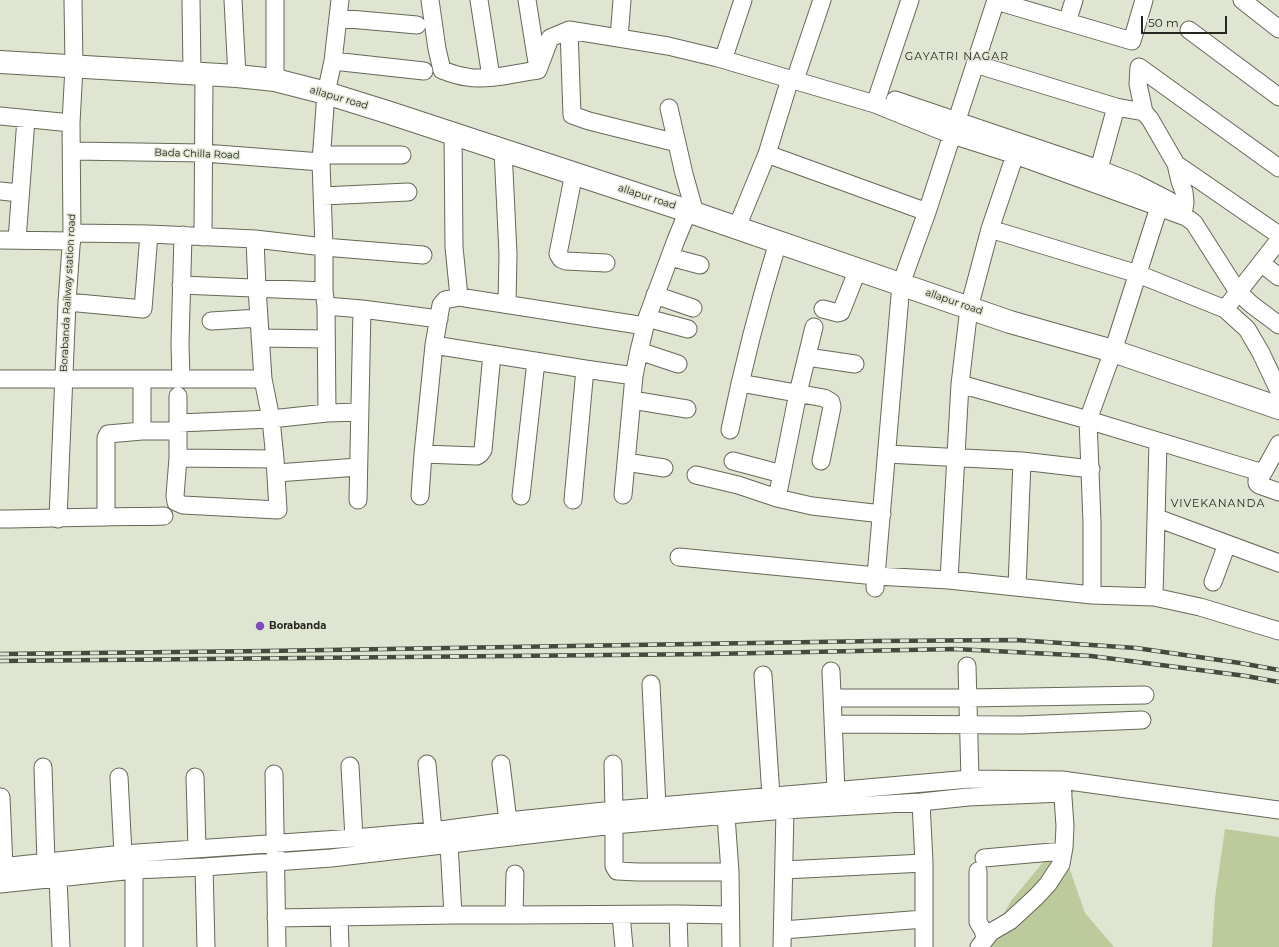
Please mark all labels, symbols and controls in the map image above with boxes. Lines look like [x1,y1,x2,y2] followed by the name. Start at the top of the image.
[1143,8,1229,34] scale bar
[1148,15,1179,30] text: 50 m
[905,50,1009,64] district label: GAYATRI NAGAR
[308,84,370,112] street label: allapur road
[154,147,240,161] street label: Bada Chilla Road
[617,182,677,212] street label: allapur road
[58,213,78,373] street label: Borabanda Railway station road
[924,287,984,317] street label: allapur road
[1171,497,1265,511] district label: VIVEKANANDA
[254,620,266,632] marker: Borabanda
[269,620,326,632] place label: Borabanda

